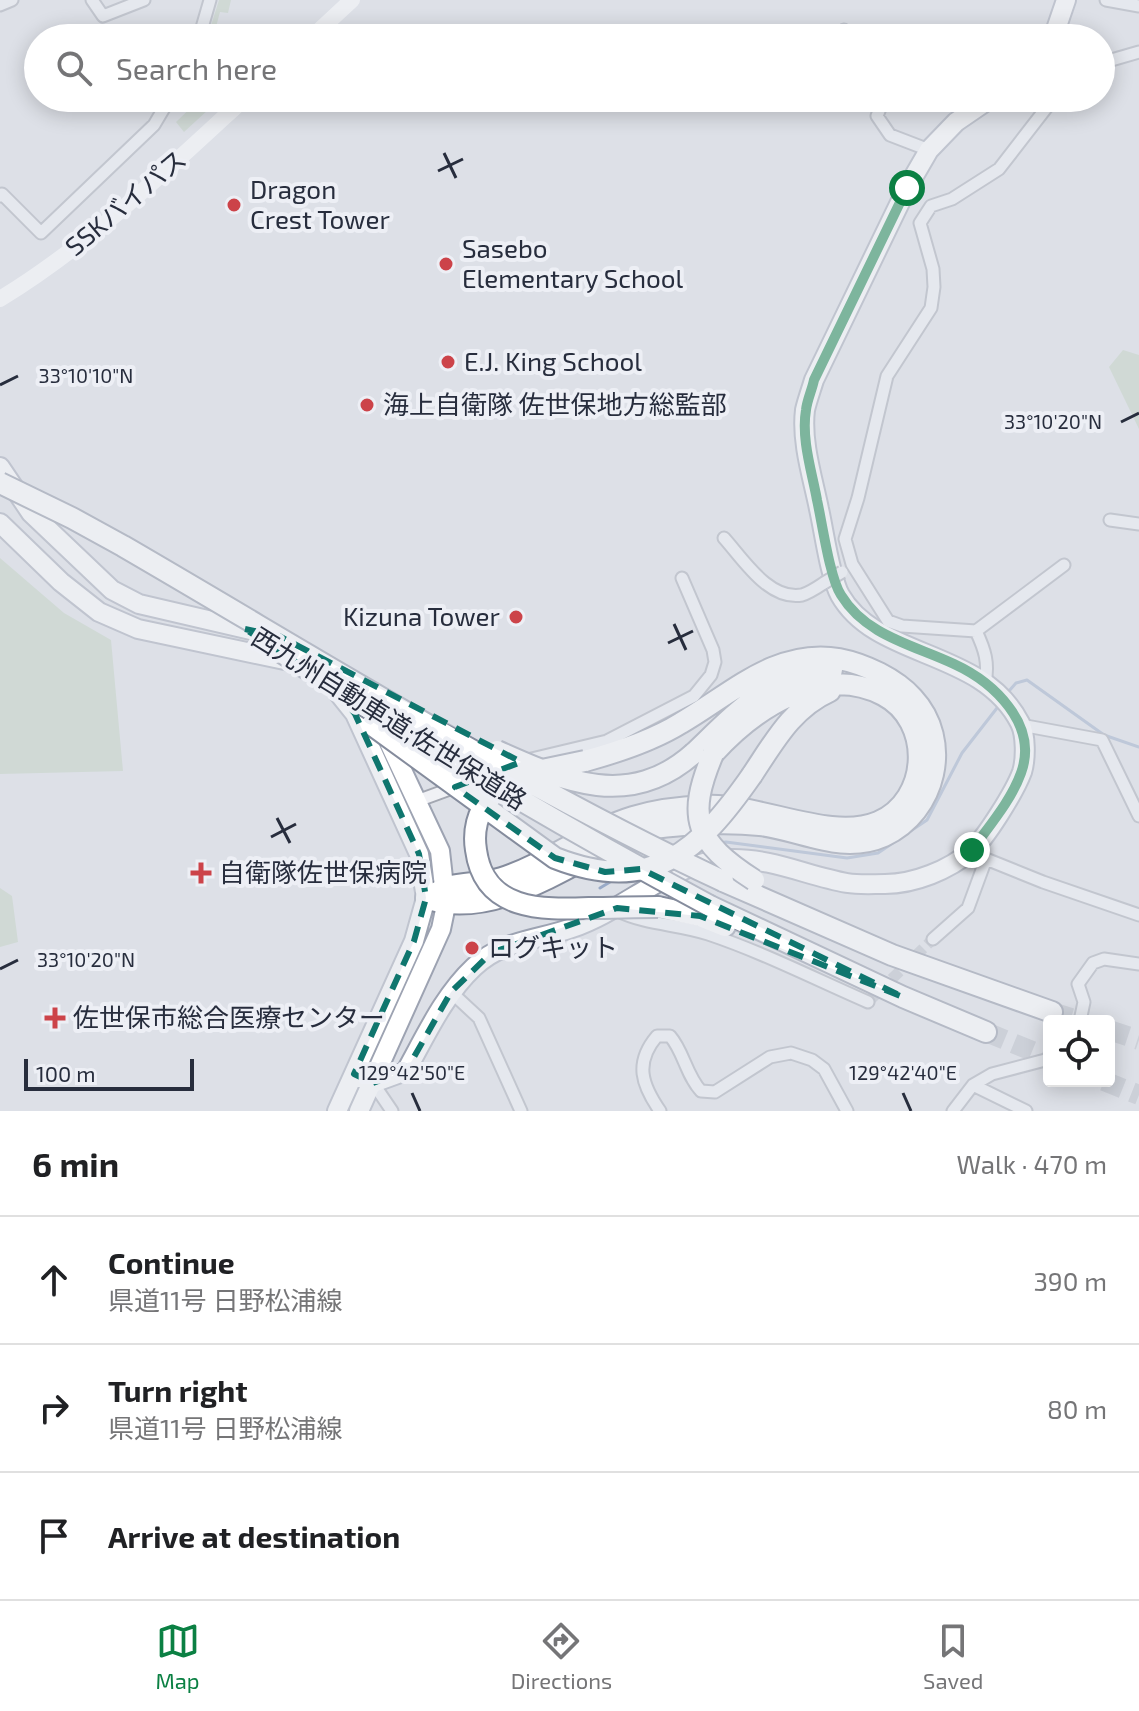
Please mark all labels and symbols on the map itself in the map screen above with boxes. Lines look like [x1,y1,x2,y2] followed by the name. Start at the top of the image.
[58,142,192,261] street label: SSKバイパス
[889,170,925,206] route start
[250,173,390,234] place label: Dragon Crest Tower
[225,196,243,214] marker: Dragon Crest Tower
[462,232,684,293] place label: Sasebo Elementary School
[437,255,455,273] marker: Sasebo Elementary School
[464,345,642,376] place label: E.J. King School
[439,353,457,371] marker: E.J. King School
[39,363,133,387] text: 33°10'10"N
[383,388,727,419] place label: 海上自衛隊 佐世保地方総監部
[358,396,376,414] marker: 海上自衛隊 佐世保地方総監部
[1004,409,1102,433] text: 33°10'20"N
[343,600,500,631] place label: Kizuna Tower
[507,608,525,626] marker: Kizuna Tower
[247,620,533,815] street label: 西九州自動車道;佐世保道路
[954,832,990,868] route end
[219,856,427,887] place label: 自衛隊佐世保病院
[190,862,212,884] marker: 自衛隊佐世保病院
[488,931,618,962] place label: ログキット
[463,939,481,957] marker: ログキット
[37,947,135,971] text: 33°10'20"N
[73,1001,385,1032] place label: 佐世保市総合医療センター
[44,1007,66,1029] marker: 佐世保市総合医療センター
[24,1055,194,1091] scale bar
[359,1060,465,1084] text: 129°42'50"E
[849,1060,957,1084] text: 129°42'40"E

